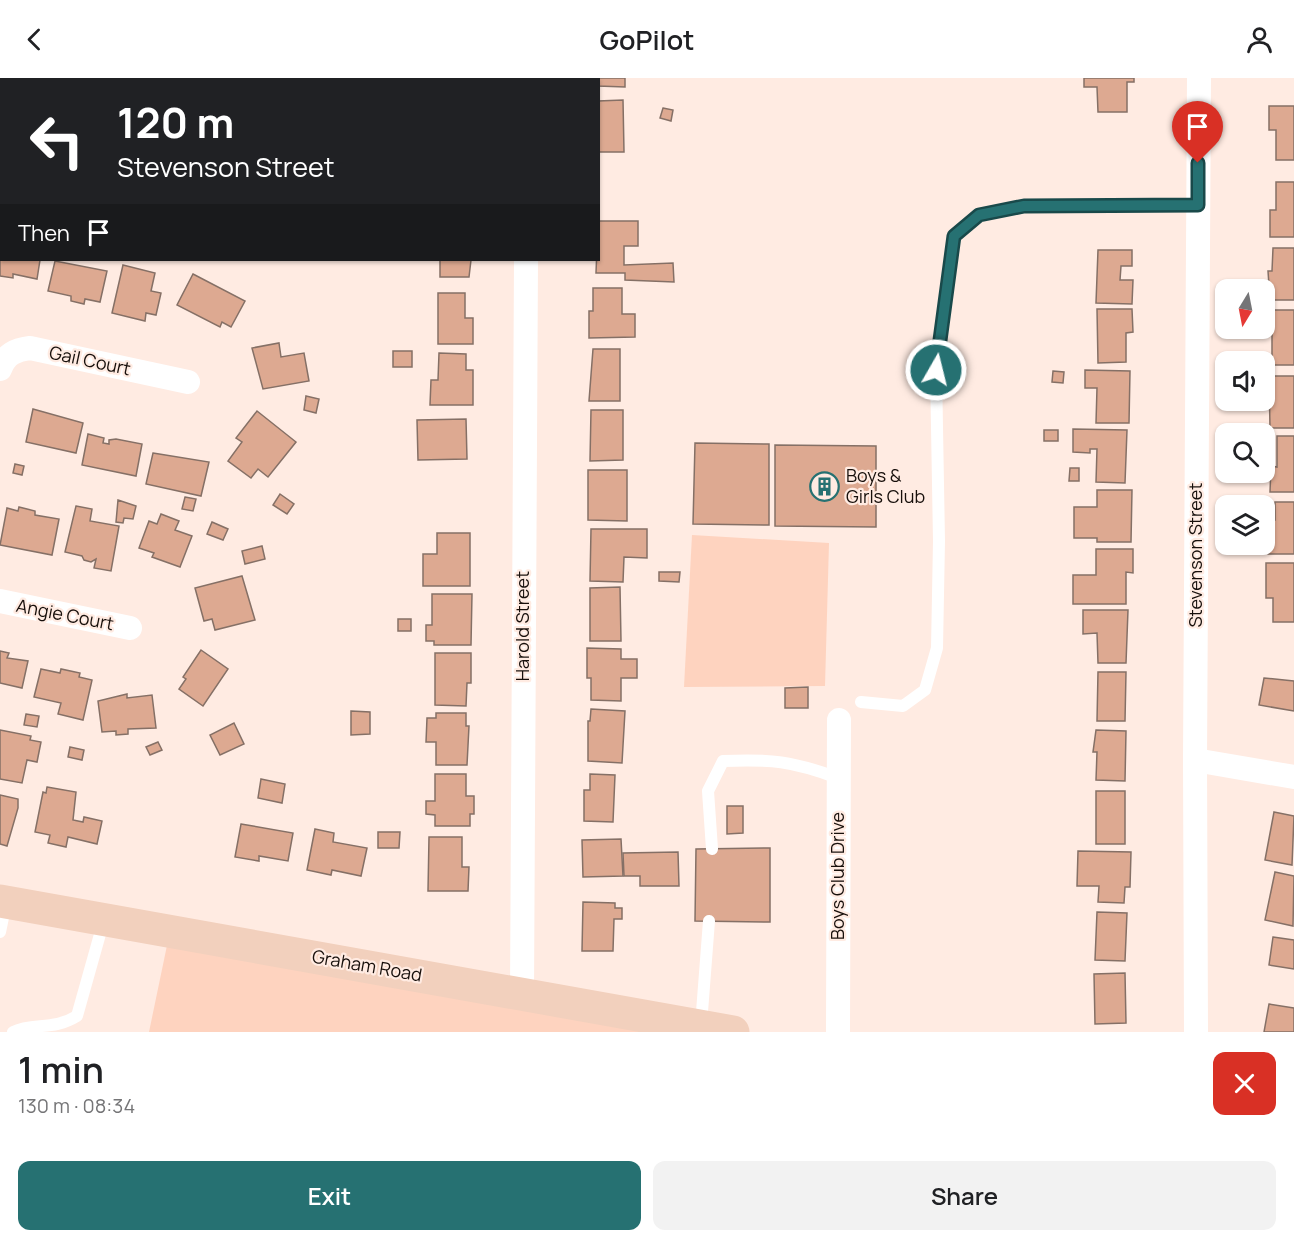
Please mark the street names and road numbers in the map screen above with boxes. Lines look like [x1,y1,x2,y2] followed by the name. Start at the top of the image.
[47,340,133,380] street label: Gail Court
[1183,482,1207,628] street label: Stevenson Street
[510,571,534,681] street label: Harold Street
[14,593,116,635] street label: Angie Court
[825,812,849,940] street label: Boys Club Drive
[310,944,424,986] street label: Graham Road

